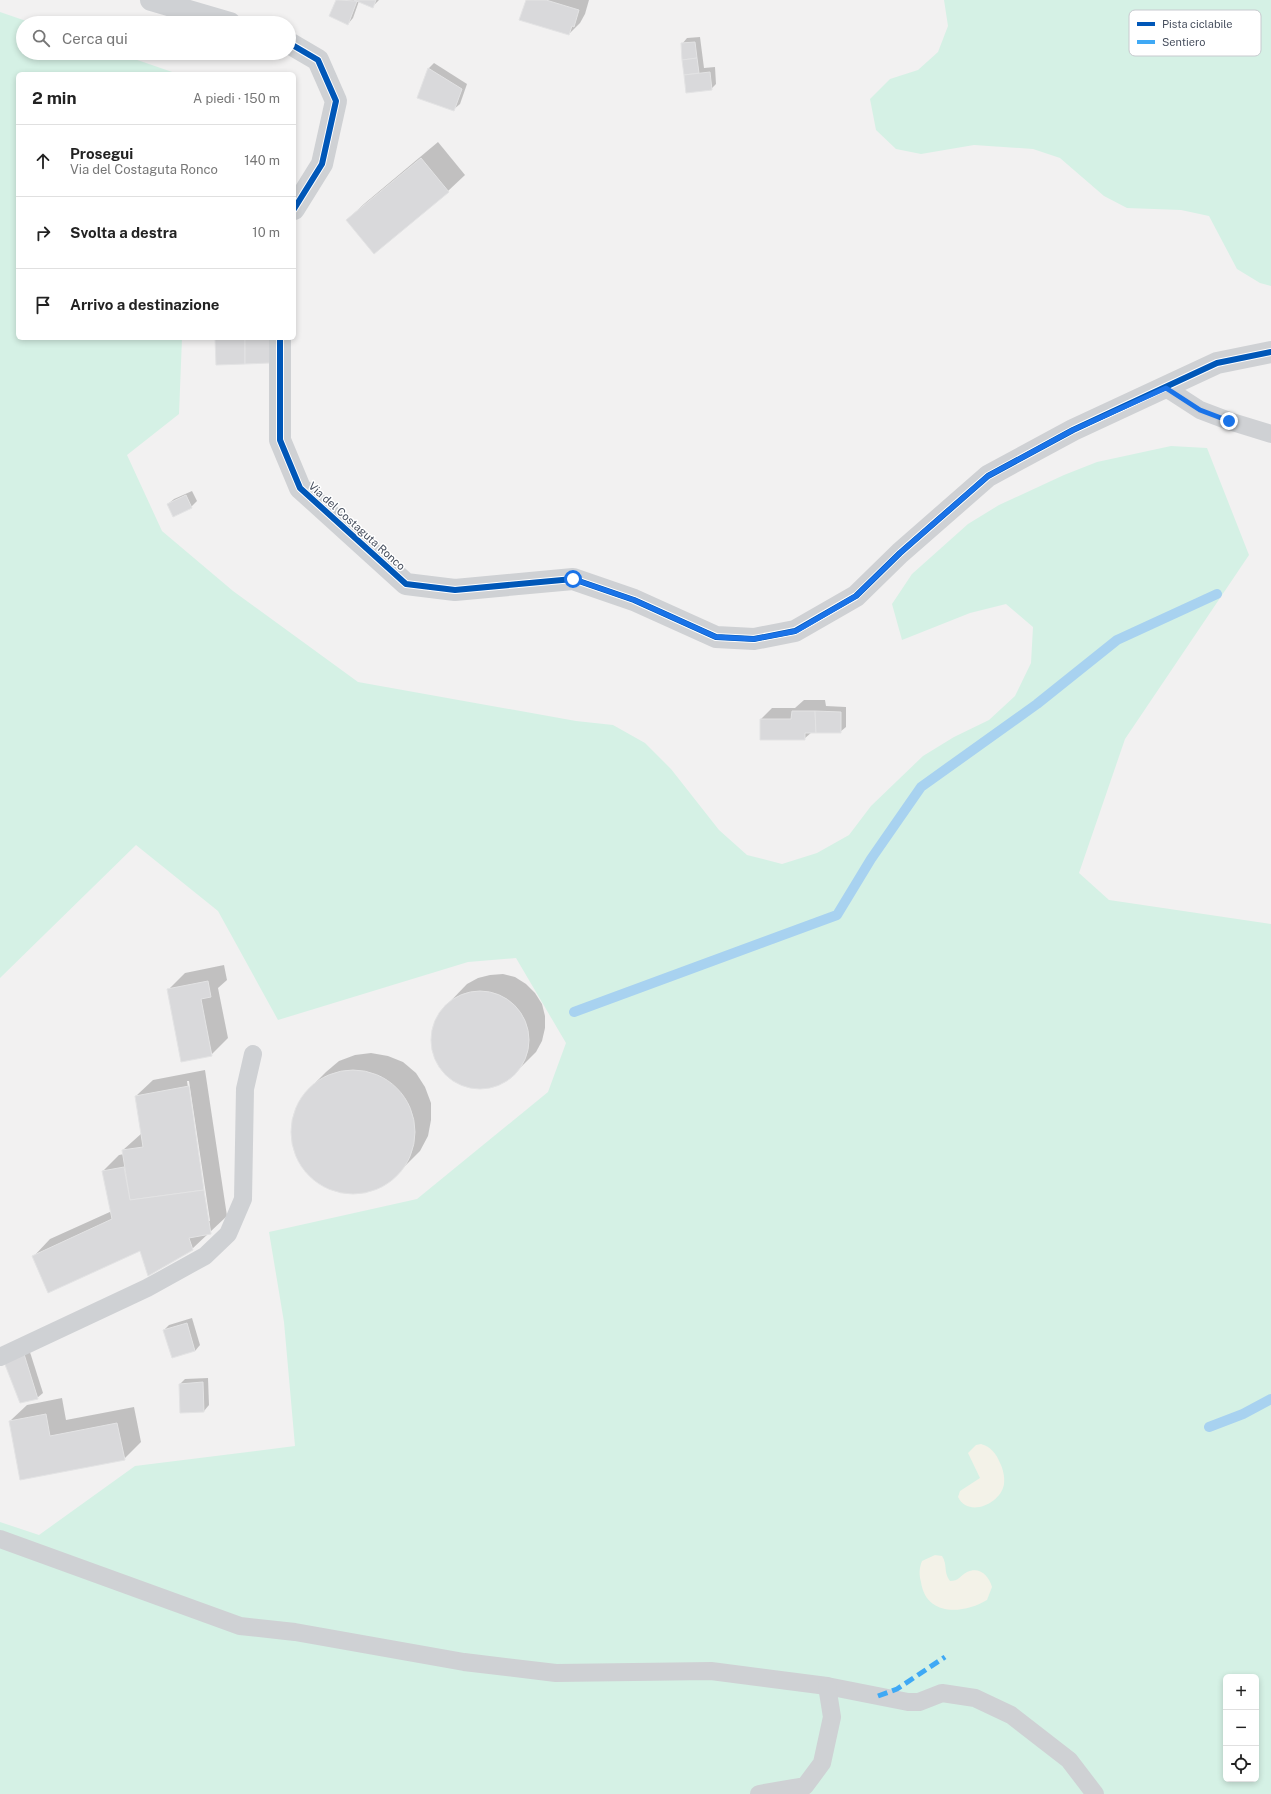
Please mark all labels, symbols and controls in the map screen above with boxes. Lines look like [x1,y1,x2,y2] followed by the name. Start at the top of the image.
[1129,10,1261,56] legend
[16,16,296,60] search box
[1162,18,1233,30] text: Pista ciclabile
[30,27,52,49] icon: search
[62,30,128,47] text: Cerca qui
[1162,36,1205,48] text: Sentiero
[32,88,77,108] text: 2 min
[193,91,280,106] text: A piedi · 150 m
[70,145,133,162] text: Prosegui
[32,150,54,172] icon: ahead
[244,153,280,168] text: 140 m
[70,162,218,177] text: Via del Costaguta Ronco
[32,222,54,244] icon: right
[70,224,177,241] text: Svolta a destra
[252,225,280,240] text: 10 m
[32,294,54,316] icon: arrive
[70,296,219,313] text: Arrivo a destinazione
[1220,412,1238,430] route end
[306,480,408,572] street label: Via del Costaguta Ronco
[564,570,582,588] route start
[1223,1674,1259,1782] map controls
[1223,1674,1259,1710] button: +
[1223,1710,1259,1746] button: −
[1223,1746,1259,1782] button: locate

